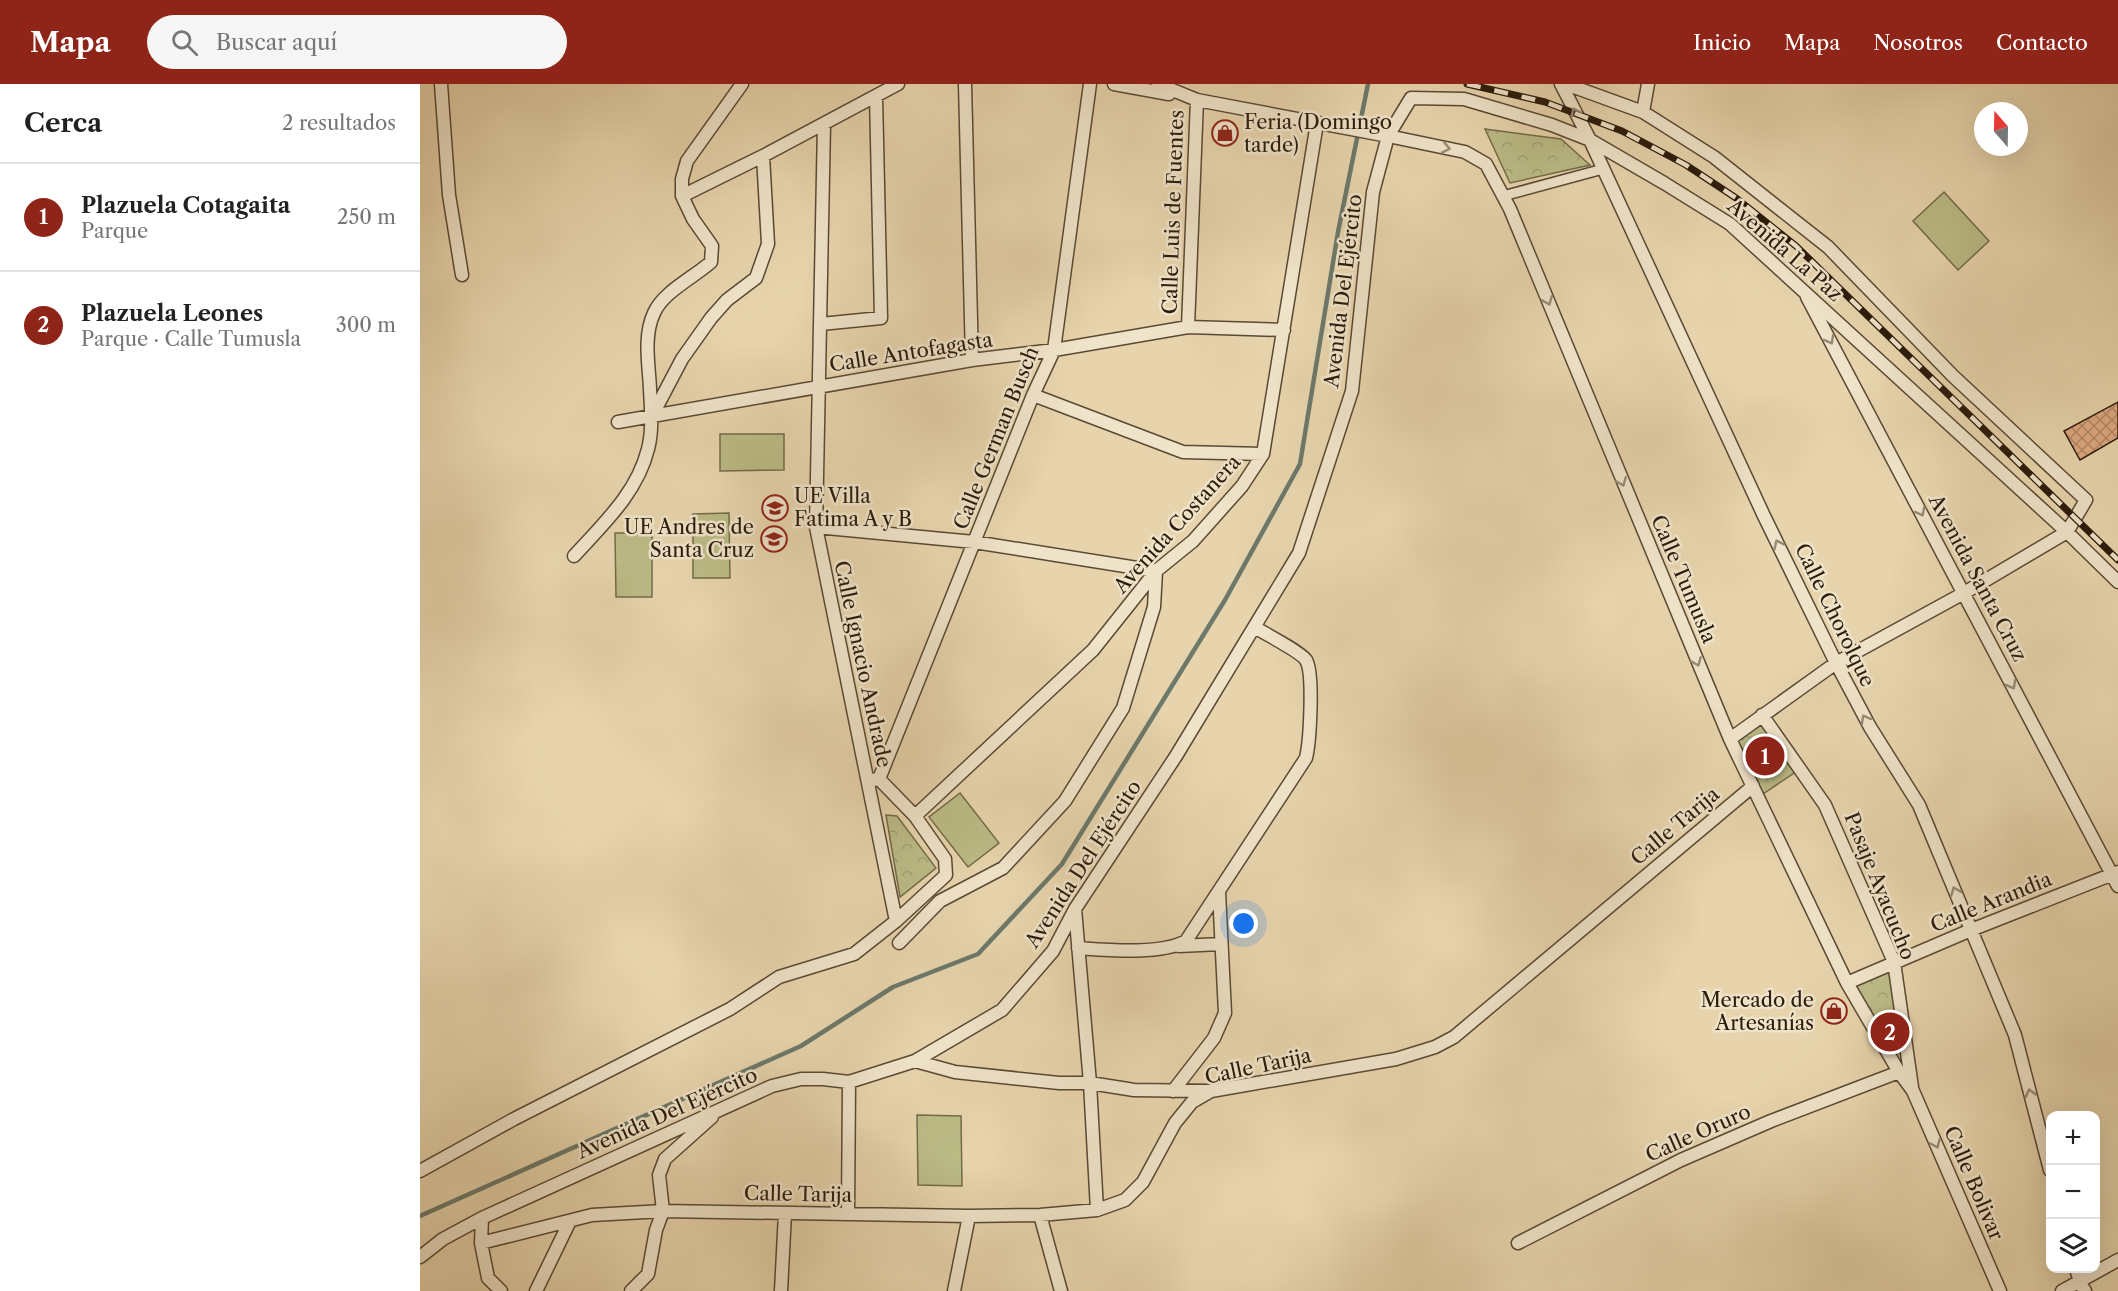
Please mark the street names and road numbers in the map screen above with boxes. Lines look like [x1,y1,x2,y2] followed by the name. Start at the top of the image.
[1157,109,1189,315] street label: Calle Luis de Fuentes
[1319,193,1367,390] street label: Avenida Del Ejército
[1722,193,1847,306] street label: Avenida La Paz
[828,327,995,377] street label: Calle Antofagasta
[948,343,1044,533] street label: Calle German Busch
[1108,450,1246,599] street label: Avenida Costanera
[1923,490,2032,666] street label: Avenida Santa Cruz
[1646,511,1722,647] street label: Calle Tumusla
[1790,539,1880,691] street label: Calle Chorolque
[829,559,897,769] street label: Calle Ignacio Andrade
[1019,776,1146,953] street label: Avenida Del Ejército
[1626,782,1725,870] street label: Calle Tarija
[1839,809,1921,963] street label: Pasaje Ayacucho
[1927,867,2056,937] street label: Calle Arandia
[1203,1043,1314,1089] street label: Calle Tarija
[572,1062,761,1164] street label: Avenida Del Ejército
[1642,1099,1754,1167] street label: Calle Oruro
[1939,1122,2009,1244] street label: Calle Bolivar
[744,1181,853,1207] street label: Calle Tarija

